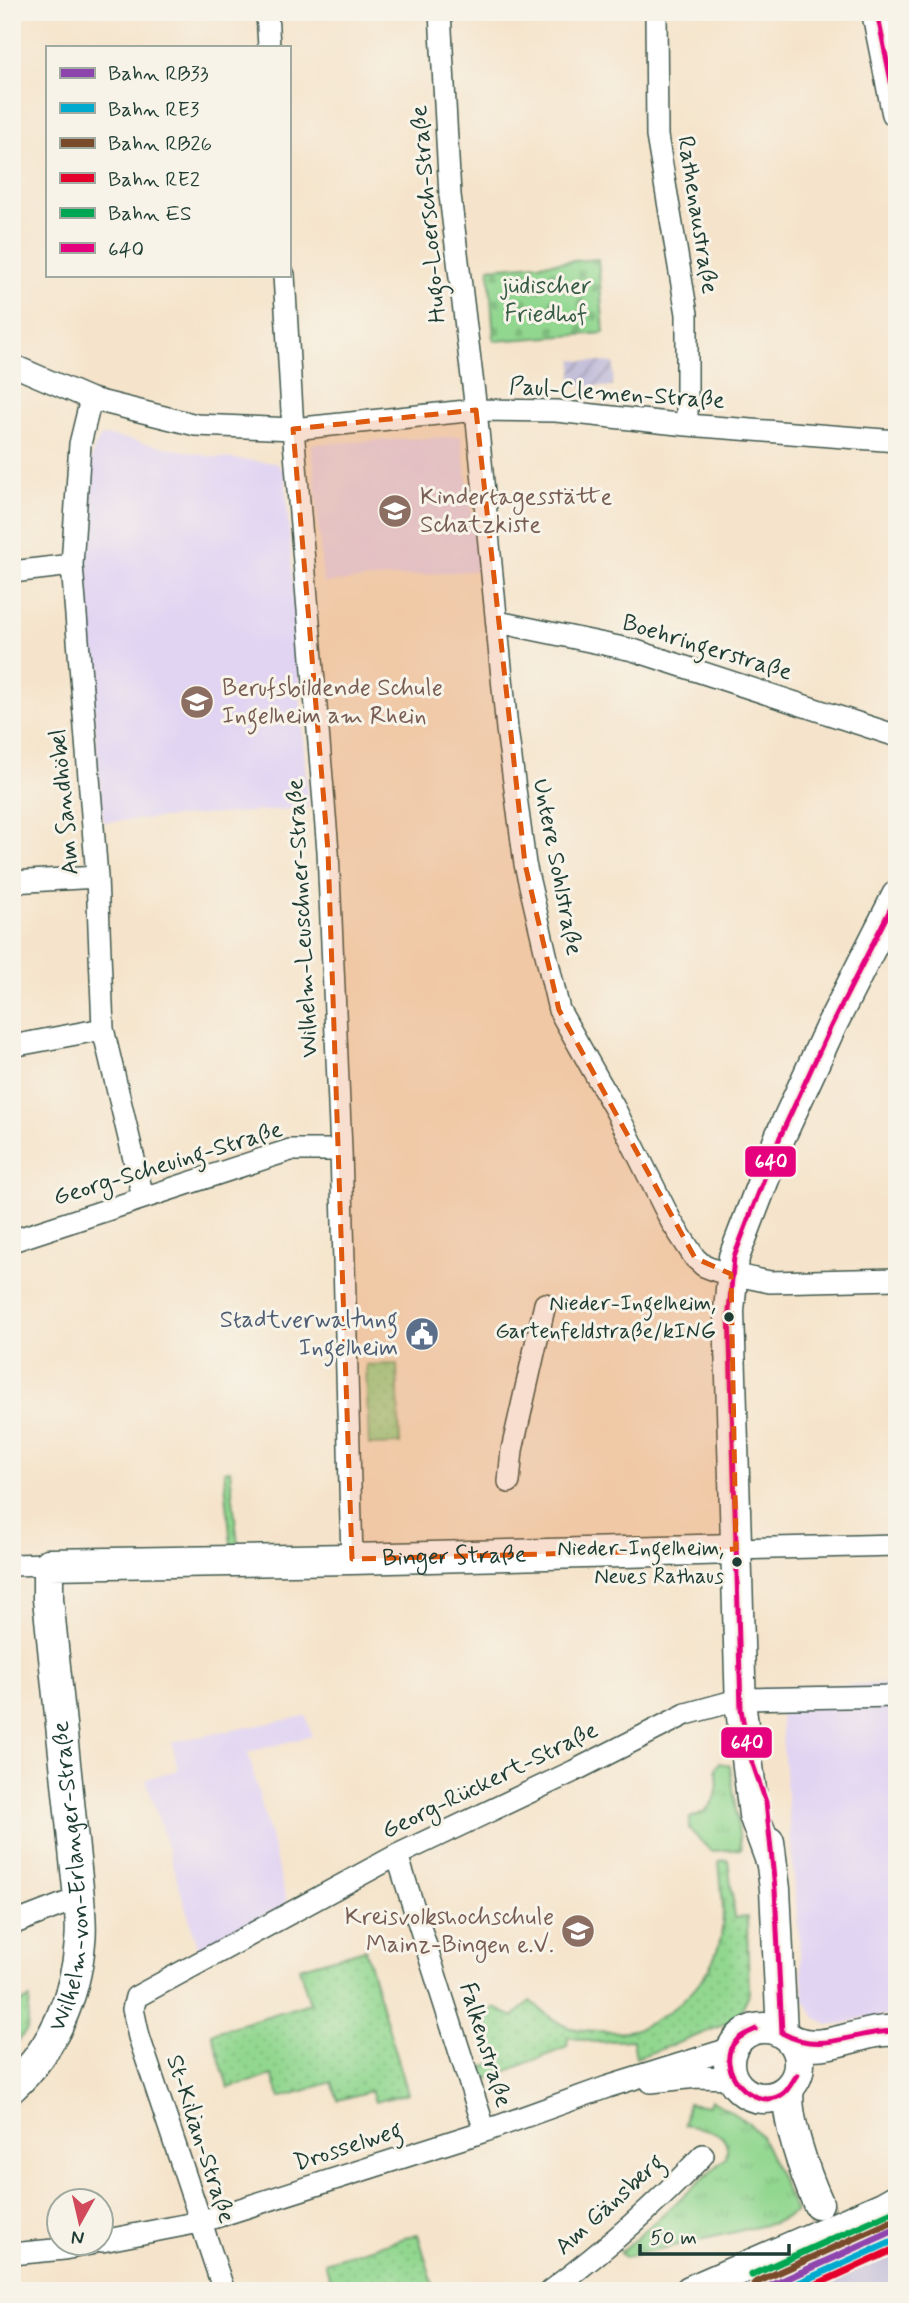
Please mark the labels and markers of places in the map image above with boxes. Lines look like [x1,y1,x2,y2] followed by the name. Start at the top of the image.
[420,482,613,541] place label: Kindertagesstätte Schatzkiste
[376,492,414,530] school or university icon: Kindertagesstätte Schatzkiste
[222,673,443,735] place label: Berufsbildende Schule Ingelheim am Rhein
[178,683,216,721] school or university icon: Berufsbildende Schule Ingelheim am Rhein
[495,1290,716,1346] place label: Nieder-Ingelheim, Gartenfeldstraße/kING
[220,1305,398,1367] place label: Stadtverwaltung Ingelheim
[722,1310,736,1324] marker: Nieder-Ingelheim, Gartenfeldstraße/kING
[403,1315,441,1353] public building icon: Stadtverwaltung Ingelheim
[557,1535,724,1591] place label: Nieder-Ingelheim, Neues Rathaus
[730,1555,744,1569] marker: Nieder-Ingelheim, Neues Rathaus
[345,1902,554,1963] place label: Kreisvolkshochschule Mainz-Bingen e.V.
[559,1912,597,1950] school or university icon: Kreisvolkshochschule Mainz-Bingen e.V.

